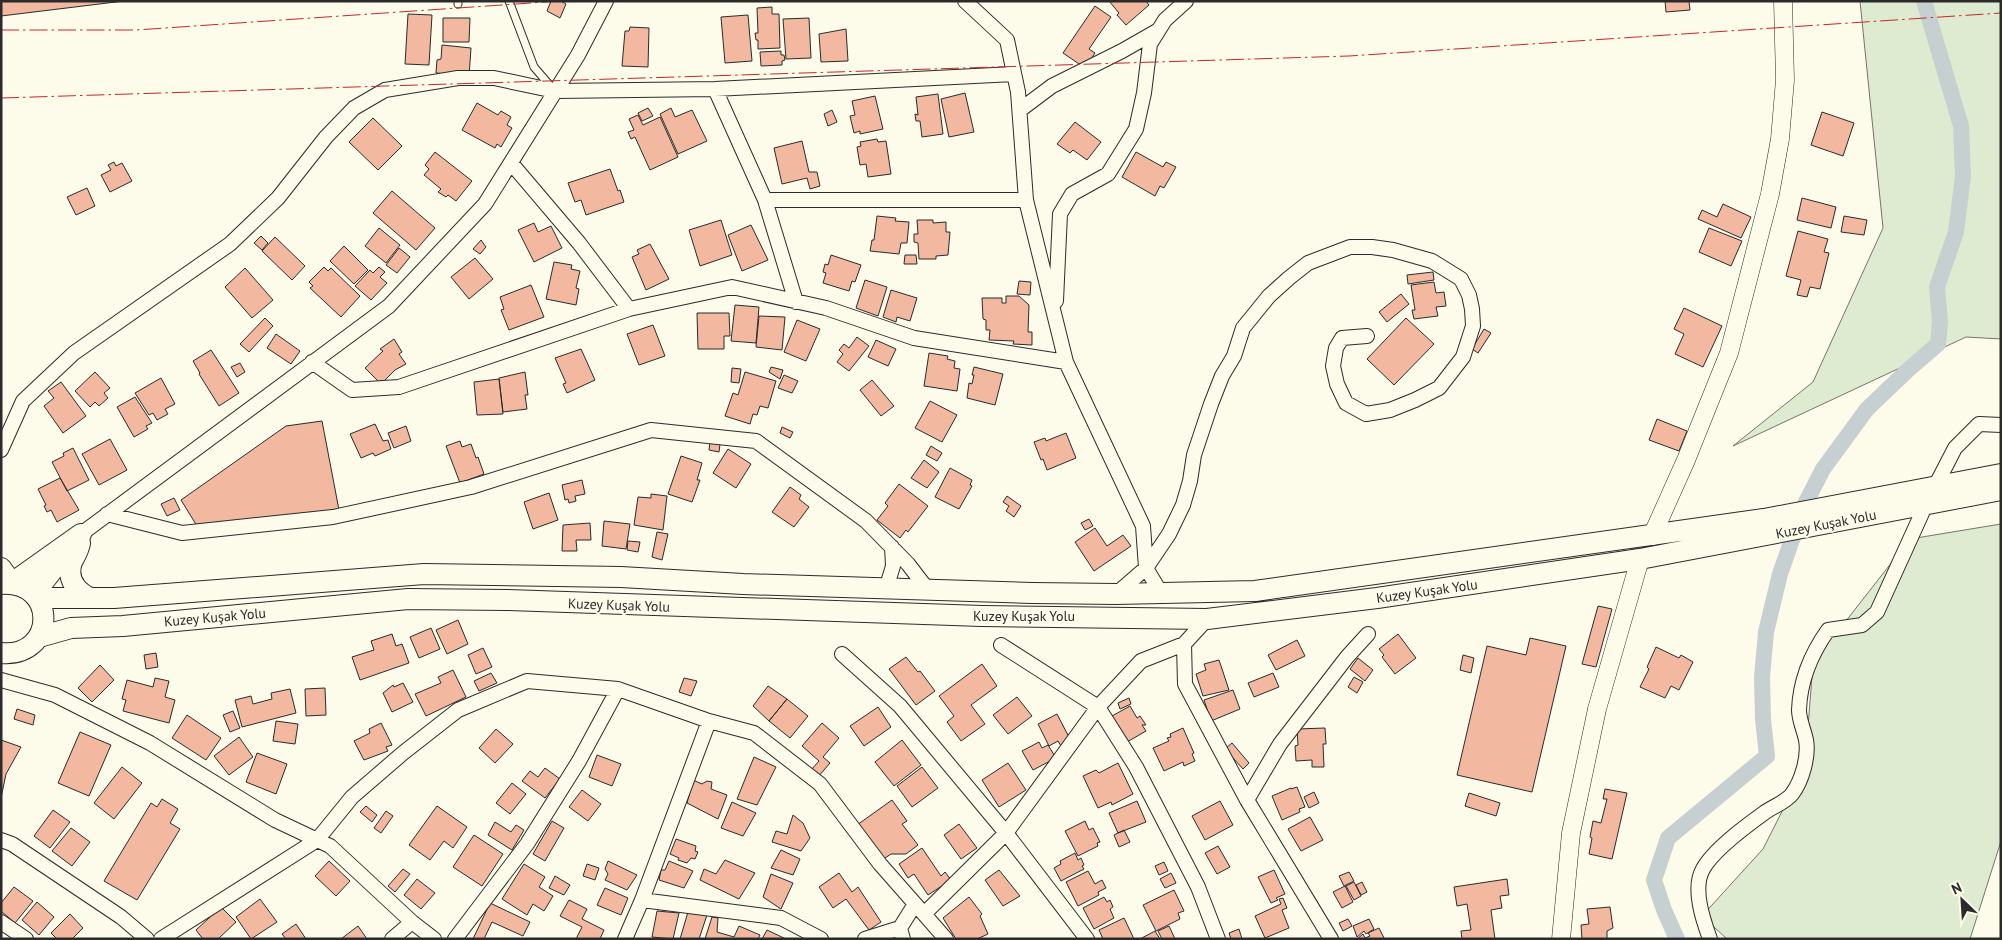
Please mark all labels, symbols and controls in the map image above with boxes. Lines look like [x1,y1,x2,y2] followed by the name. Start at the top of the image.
[1774,505,1878,543] street label: Kuzey Kuşak Yolu
[1375,575,1479,607] street label: Kuzey Kuşak Yolu
[568,594,670,616] street label: Kuzey Kuşak Yolu
[163,604,267,630] street label: Kuzey Kuşak Yolu
[973,607,1075,625] street label: Kuzey Kuşak Yolu
[1937,875,1987,925] north arrow
[1949,878,1964,898] text: N

